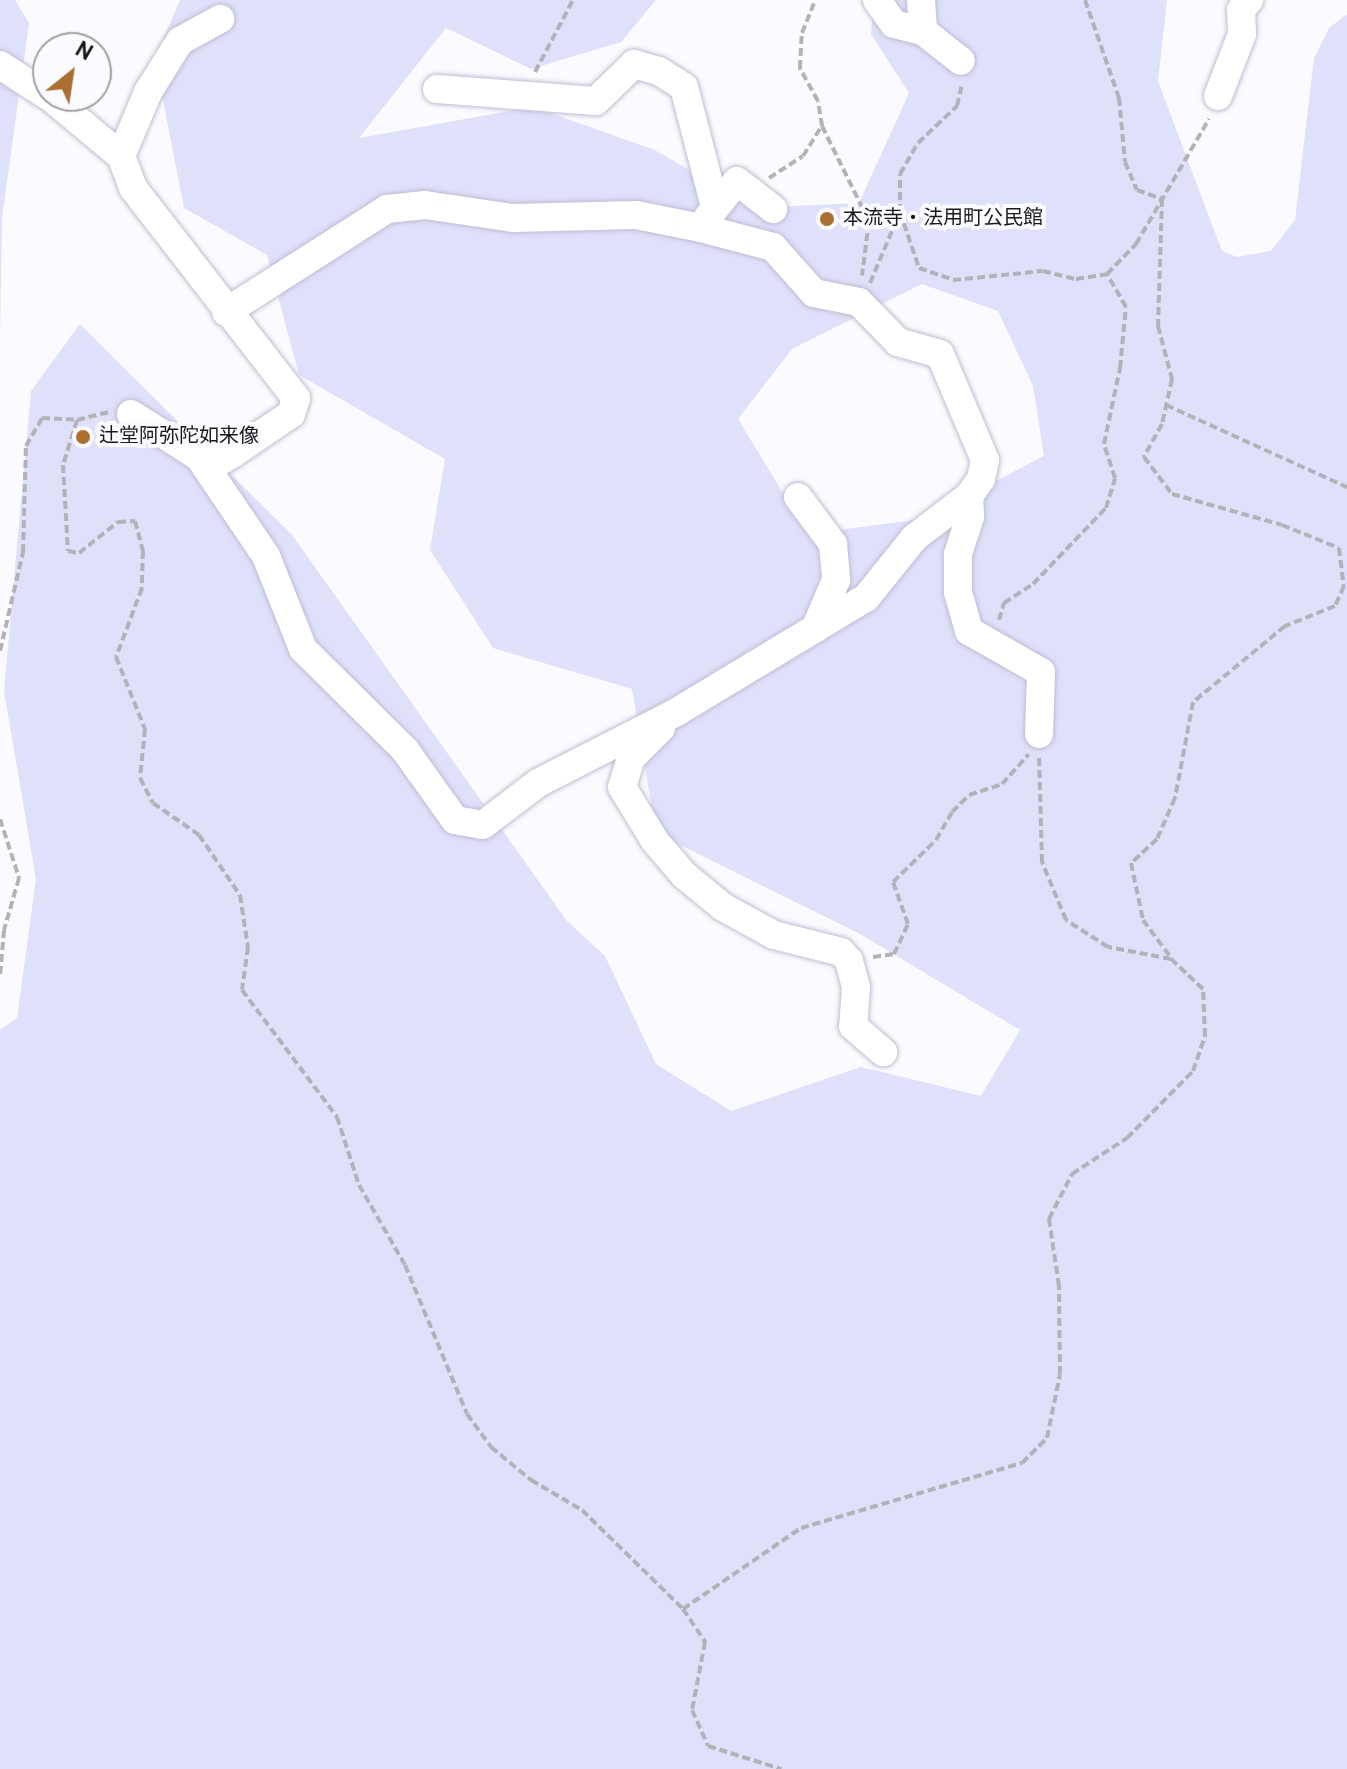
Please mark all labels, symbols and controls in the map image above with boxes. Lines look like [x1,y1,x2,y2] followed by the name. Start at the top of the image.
[32,32,112,112] north arrow
[70,37,97,68] text: N
[843,207,1043,231] place label: 本流寺・法用町公民館
[818,210,836,228] marker: 本流寺・法用町公民館
[99,425,259,449] place label: 辻堂阿弥陀如来像
[74,428,92,446] marker: 辻堂阿弥陀如来像

